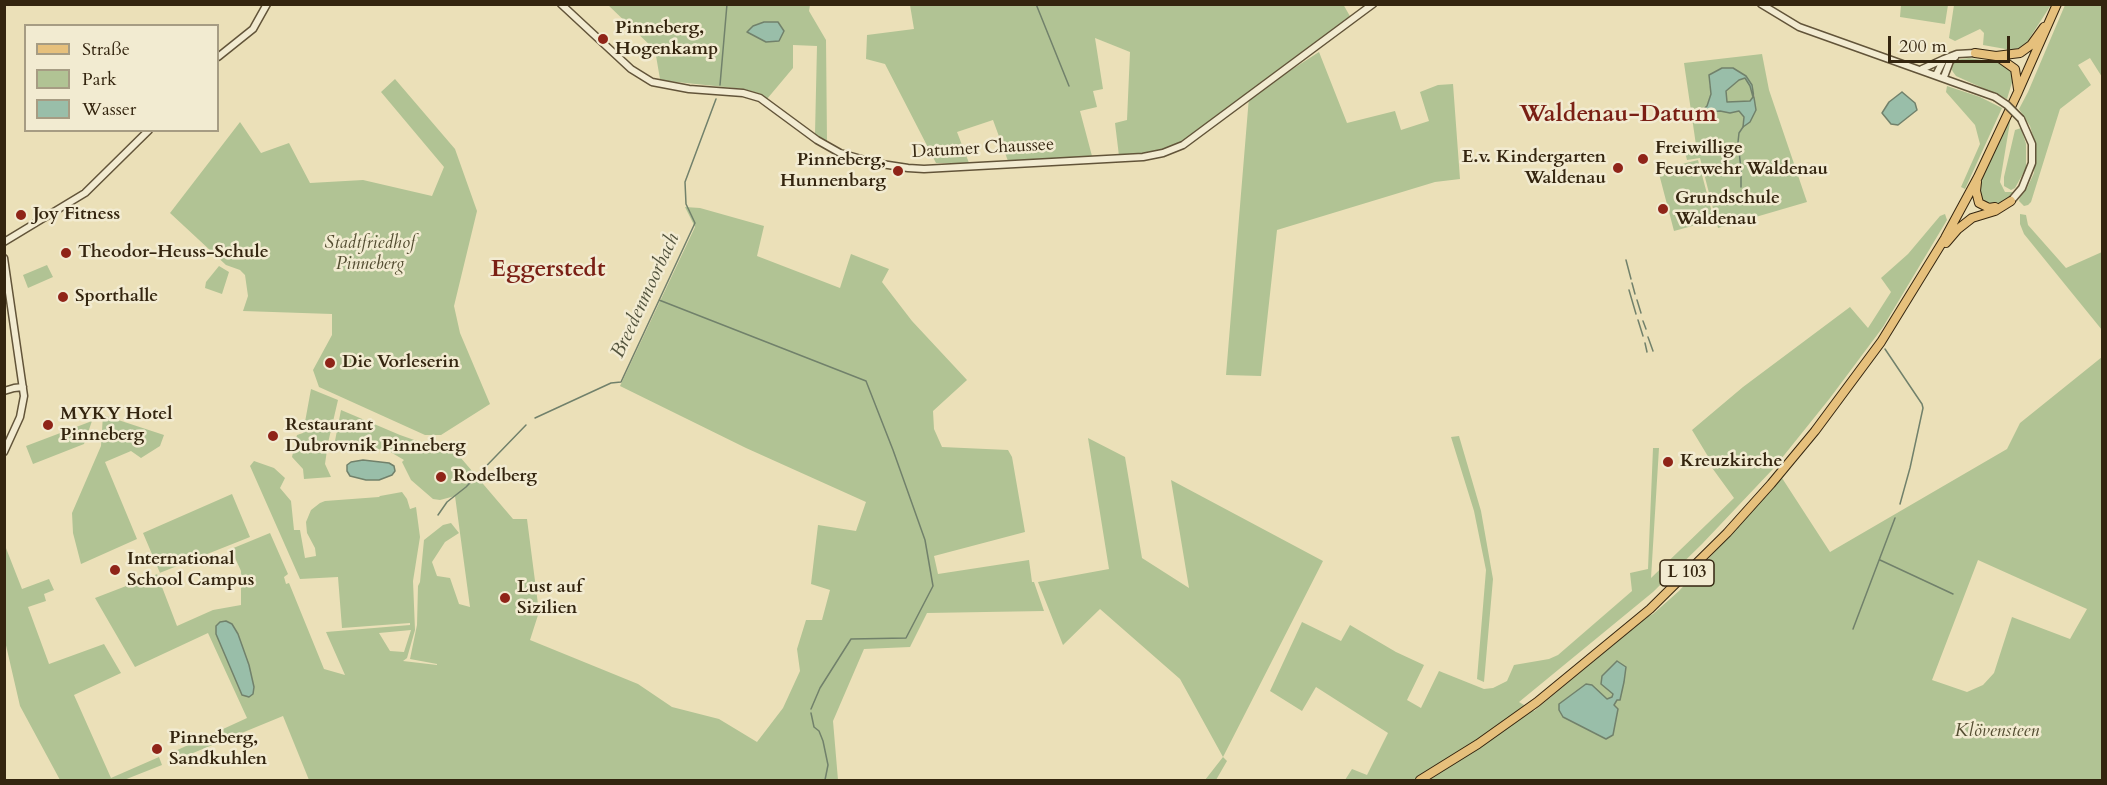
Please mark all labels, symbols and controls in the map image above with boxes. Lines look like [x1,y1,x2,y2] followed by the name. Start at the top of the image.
[615,18,718,60] place label: Pinneberg, Hogenkamp
[24,24,219,132] legend
[1891,24,2012,62] scale bar
[596,32,610,46] marker: Pinneberg, Hogenkamp
[1899,34,1947,59] text: 200 m
[82,37,130,62] text: Straße
[82,67,117,92] text: Park
[82,97,136,122] text: Wasser
[1519,101,1717,129] district label: Waldenau-Datum
[911,134,1055,164] street label: Datumer Chaussee
[1655,138,1828,180] place label: Freiwillige Feuerwehr Waldenau
[1462,147,1606,190] place label: E.v. Kindergarten Waldenau
[780,150,886,192] place label: Pinneberg, Hunnenbarg
[1636,152,1650,166] marker: Freiwillige Feuerwehr Waldenau
[1611,161,1625,175] marker: E.v. Kindergarten Waldenau
[891,164,905,178] marker: Pinneberg, Hunnenbarg
[1675,188,1780,230] place label: Grundschule Waldenau
[1656,202,1670,216] marker: Grundschule Waldenau
[33,204,120,226] place label: Joy Fitness
[14,208,28,222] marker: Joy Fitness
[607,230,685,362] water label: Breedenmoorbach
[324,233,416,276] park label: Stadtfriedhof Pinneberg
[78,242,269,264] place label: Theodor-Heuss-Schule
[59,246,73,260] marker: Theodor-Heuss-Schule
[491,256,605,284] district label: Eggerstedt
[75,286,158,308] place label: Sporthalle
[56,290,70,304] marker: Sporthalle
[342,352,460,374] place label: Die Vorleserin
[323,356,337,370] marker: Die Vorleserin
[60,404,172,446] place label: MYKY Hotel Pinneberg
[285,415,466,458] place label: Restaurant Dubrovnik Pinneberg
[41,418,55,432] marker: MYKY Hotel Pinneberg
[266,429,280,443] marker: Restaurant Dubrovnik Pinneberg
[1680,451,1782,473] place label: Kreuzkirche
[1661,455,1675,469] marker: Kreuzkirche
[453,466,537,488] place label: Rodelberg
[434,470,448,484] marker: Rodelberg
[127,549,254,592] place label: International School Campus
[1660,560,1714,586] road number: L 103
[108,563,122,577] marker: International School Campus
[517,577,582,620] place label: Lust auf Sizilien
[498,591,512,605] marker: Lust auf Sizilien
[1955,721,2039,743] park label: Klövensteen
[169,728,267,771] place label: Pinneberg, Sandkuhlen
[150,742,164,756] marker: Pinneberg, Sandkuhlen

